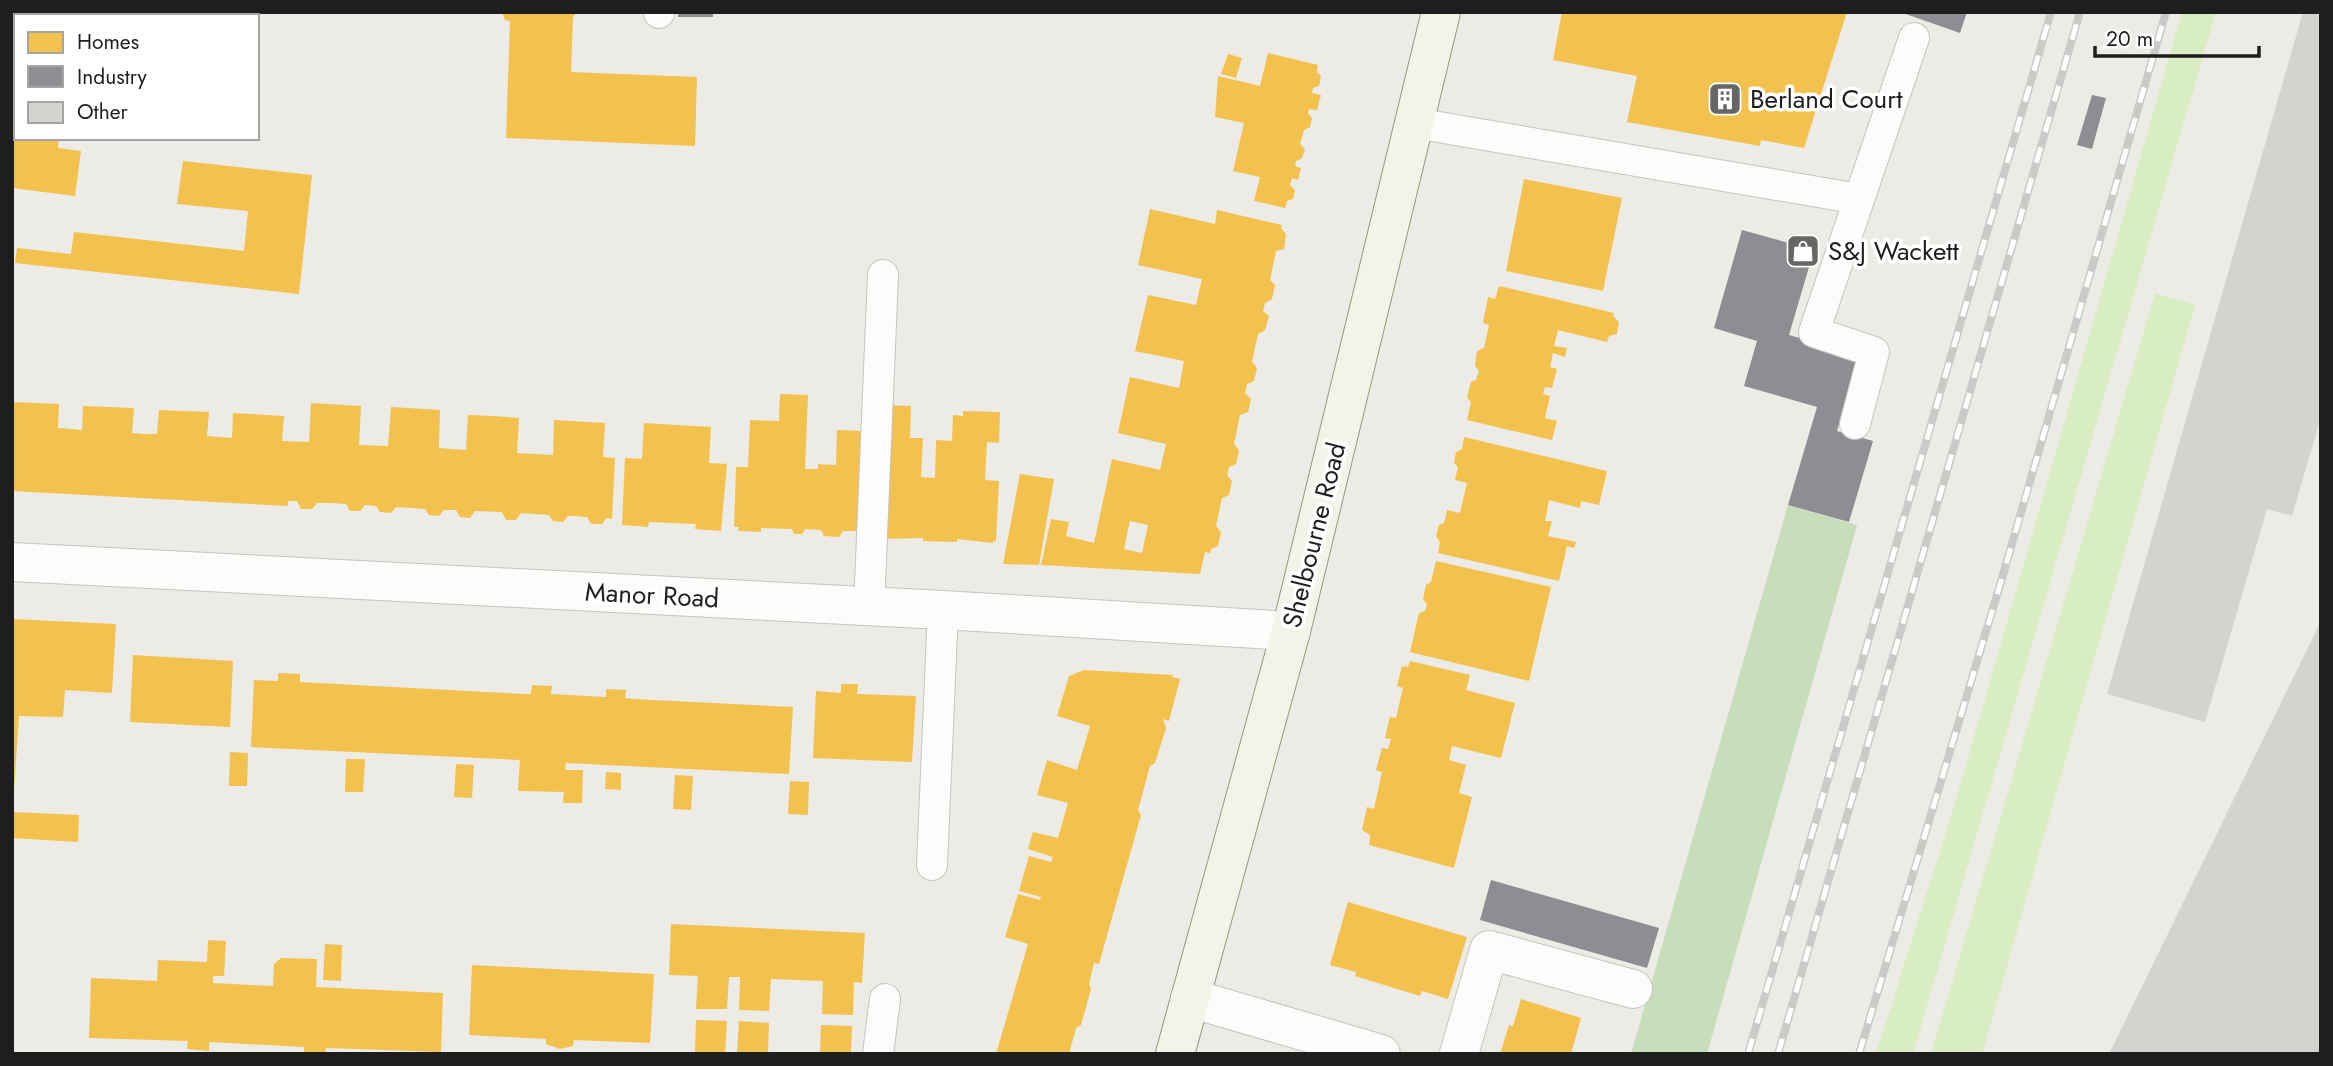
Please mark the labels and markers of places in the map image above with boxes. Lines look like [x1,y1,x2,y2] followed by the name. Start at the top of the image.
[1706,80,1744,118] building icon: Berland Court
[1750,80,1903,118] place label: Berland Court
[1784,232,1822,270] shop icon: S&J Wackett
[1828,232,1960,270] place label: S&J Wackett

